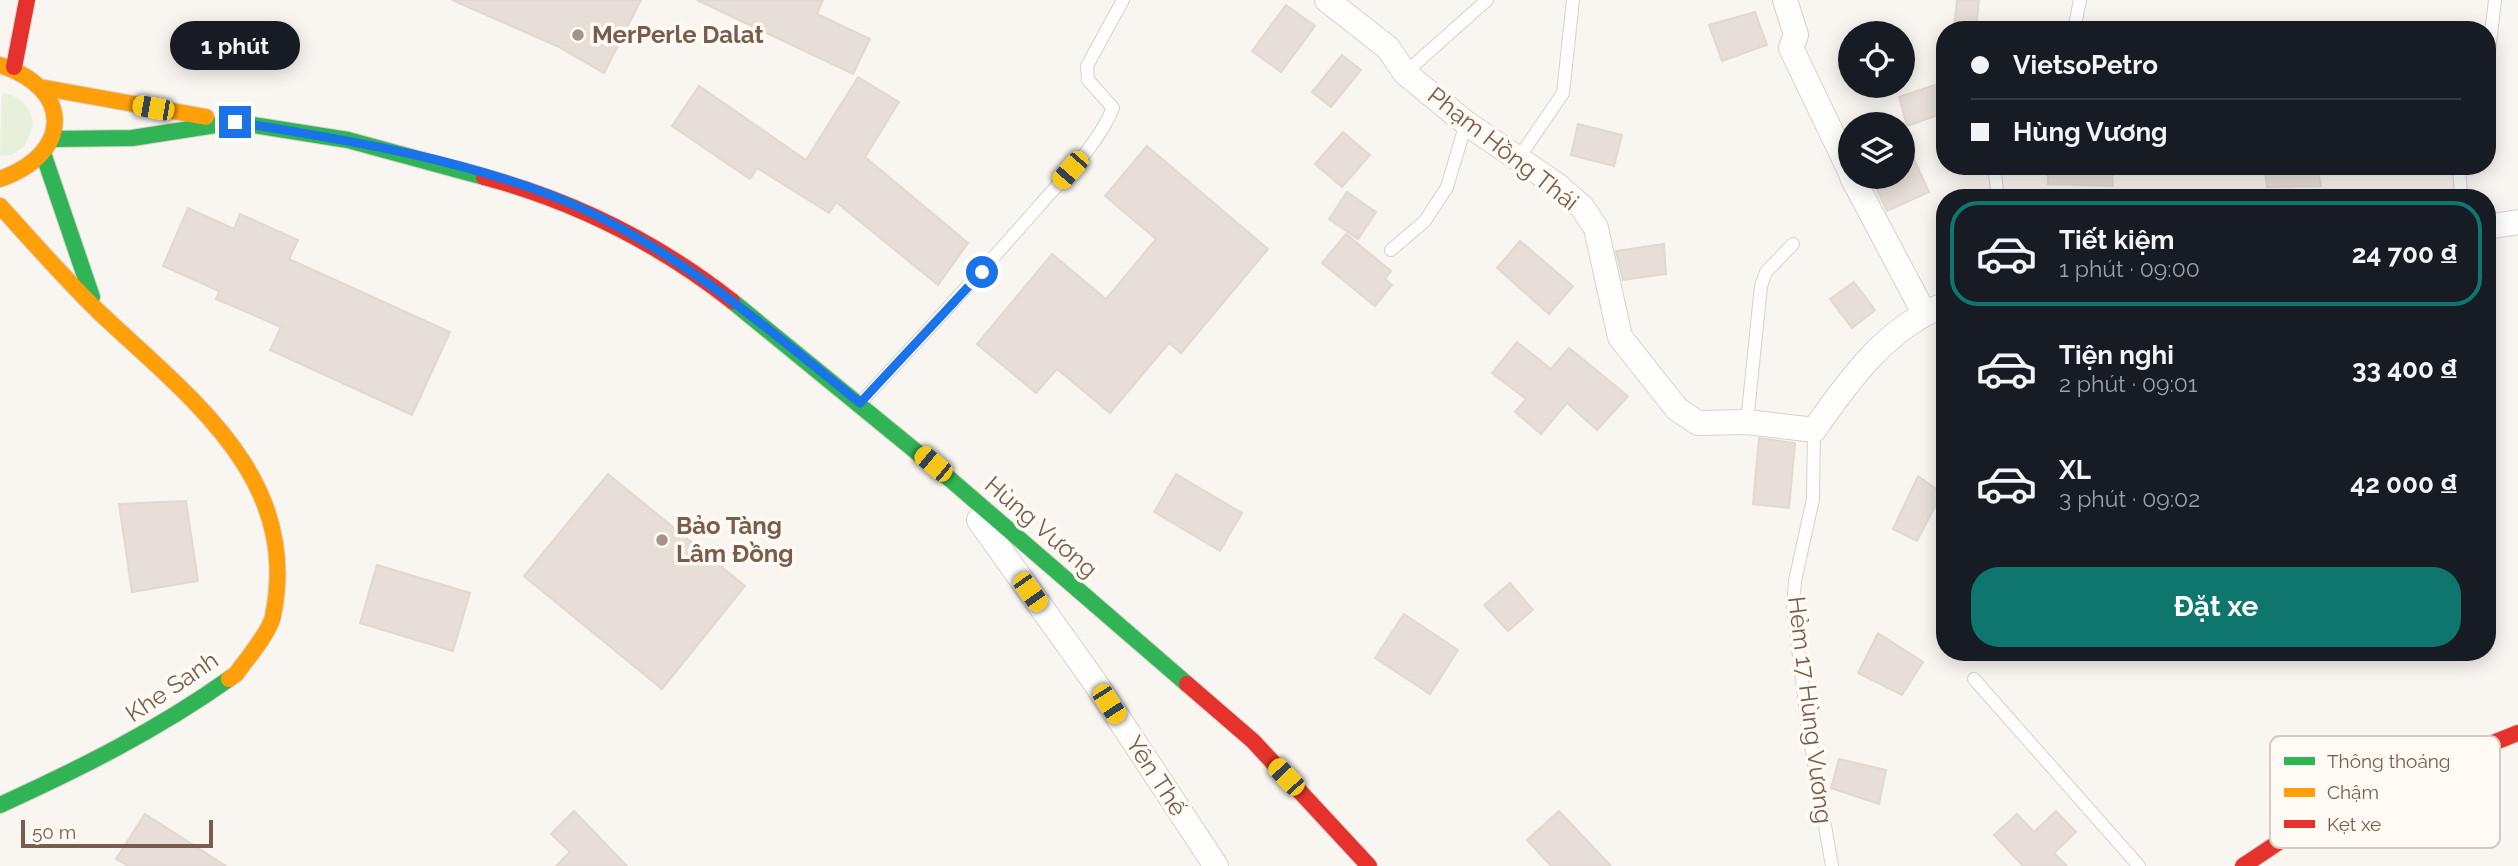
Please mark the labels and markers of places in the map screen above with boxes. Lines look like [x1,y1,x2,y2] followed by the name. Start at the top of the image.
[592,20,764,49] place label: MerPerle Dalat
[570,27,586,43] marker: MerPerle Dalat
[676,511,793,568] place label: Bảo Tàng Lâm Đồng
[654,532,670,548] marker: Bảo Tàng Lâm Đồng

